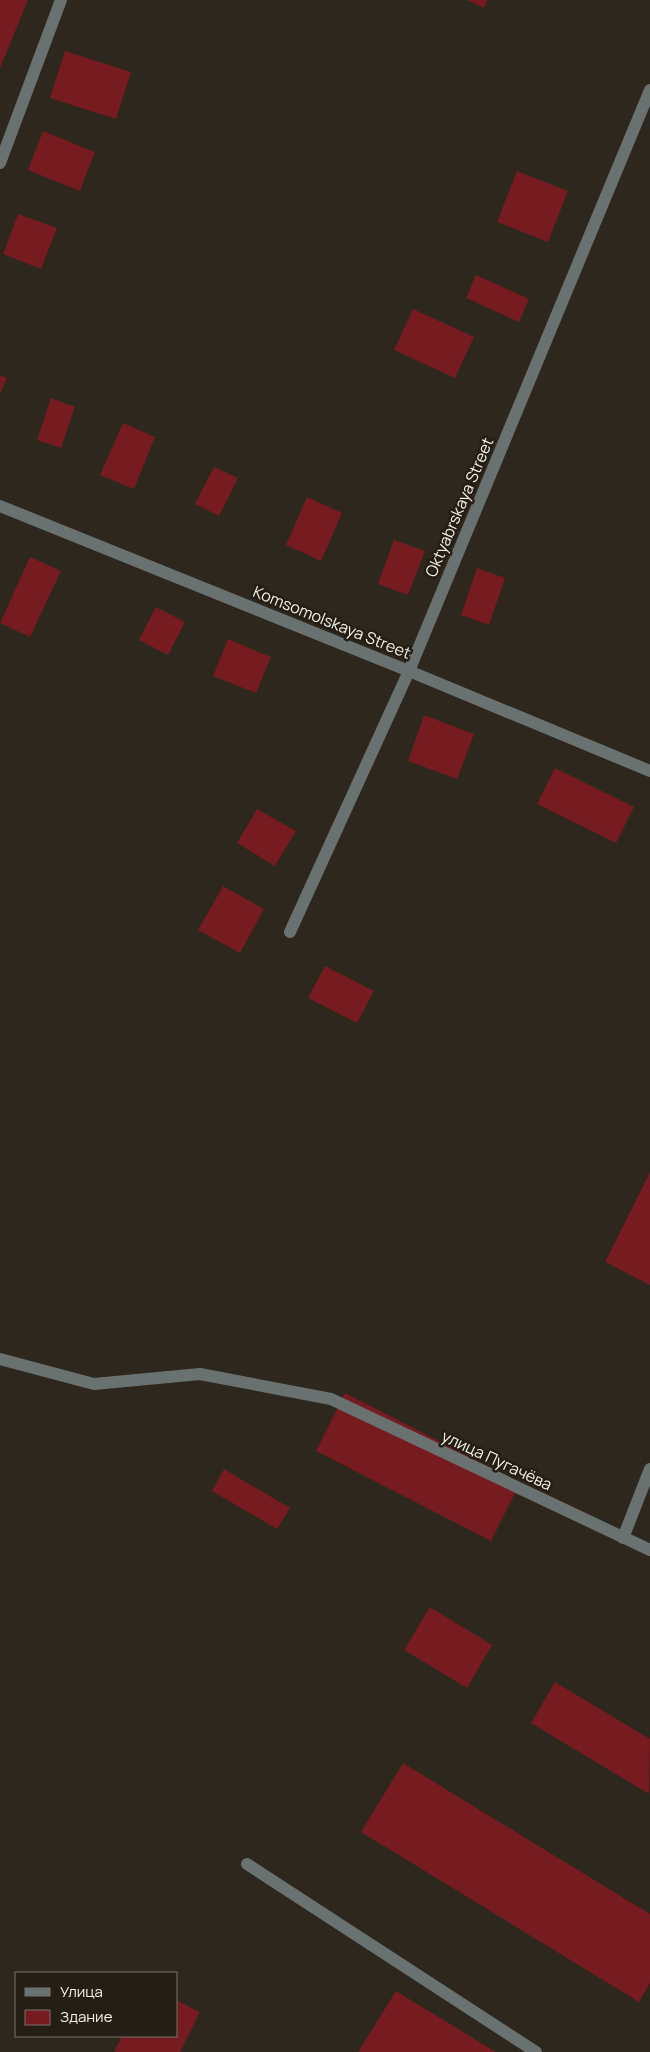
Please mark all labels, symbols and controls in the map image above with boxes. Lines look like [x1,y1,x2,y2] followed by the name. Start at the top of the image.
[420,434,498,580] street label: Oktyabrskaya Street
[250,580,414,664] street label: Komsomolskaya Street
[438,1425,556,1495] street label: улица Пугачёва
[15,1972,178,2037] legend
[60,1981,103,2002] text: Улица
[60,2006,113,2027] text: Здание

